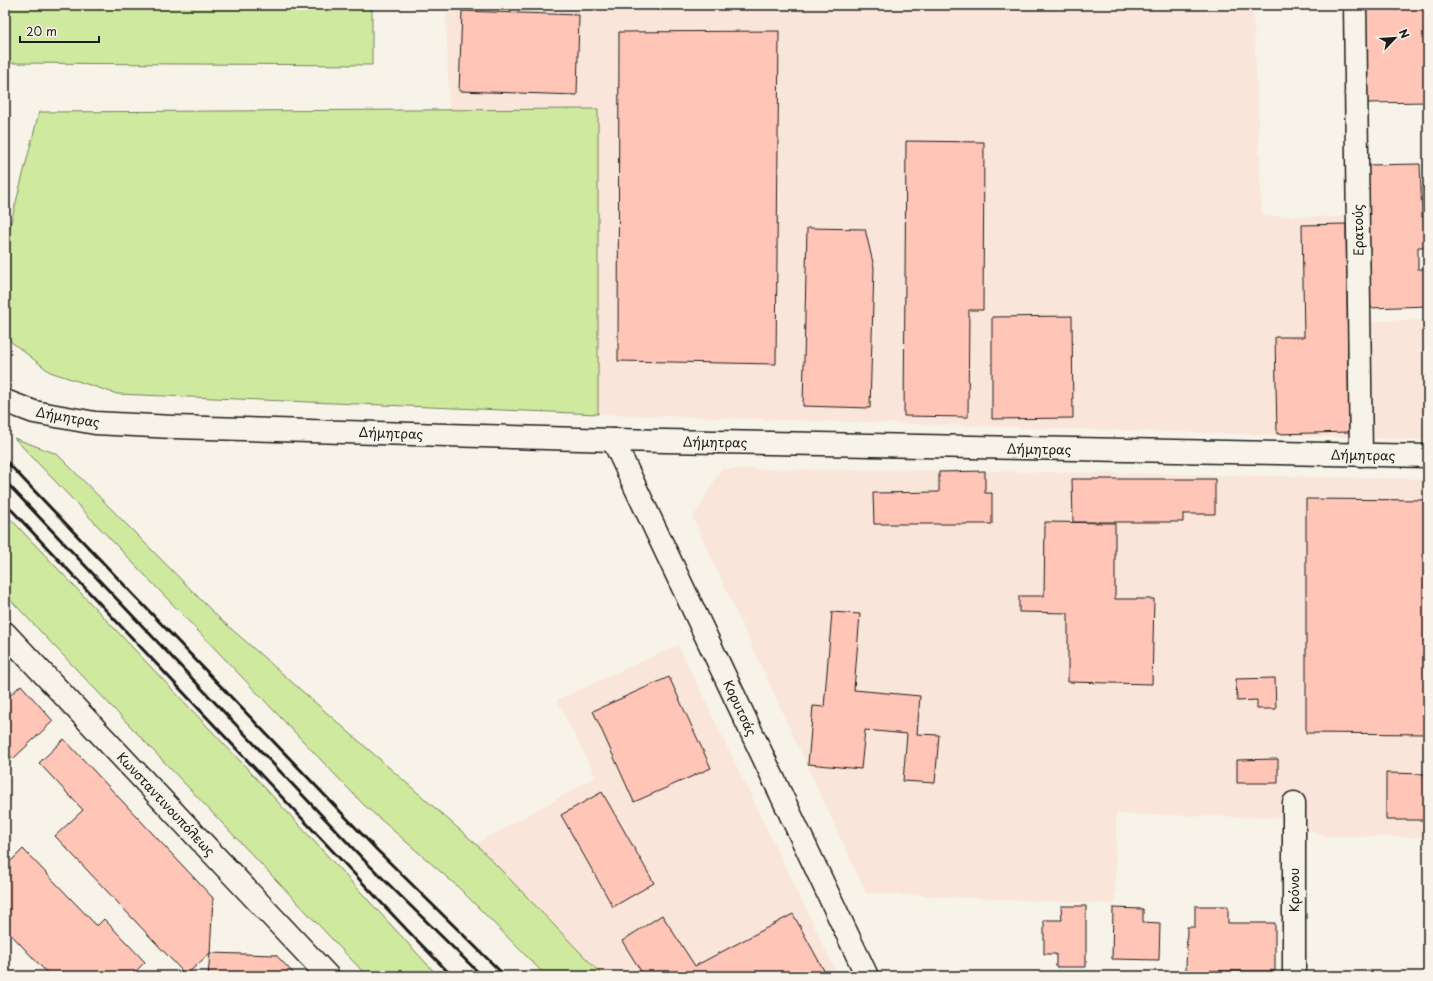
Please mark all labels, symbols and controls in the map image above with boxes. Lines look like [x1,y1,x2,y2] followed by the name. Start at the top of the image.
[20,18,99,44] scale bar
[1375,18,1415,58] north arrow
[26,22,57,40] text: 20 m
[1395,26,1414,41] text: N
[1348,204,1367,256] street label: Ερατούς
[35,402,102,432] street label: Δήμητρας
[358,422,424,443] street label: Δήμητρας
[683,431,748,452] street label: Δήμητρας
[1007,438,1072,459] street label: Δήμητρας
[1331,444,1396,465] street label: Δήμητρας
[719,677,762,739] street label: Κορυτσάς
[113,747,220,860] street label: Κωνσταντινουπόλεως
[1284,868,1303,912] street label: Κρόνου

